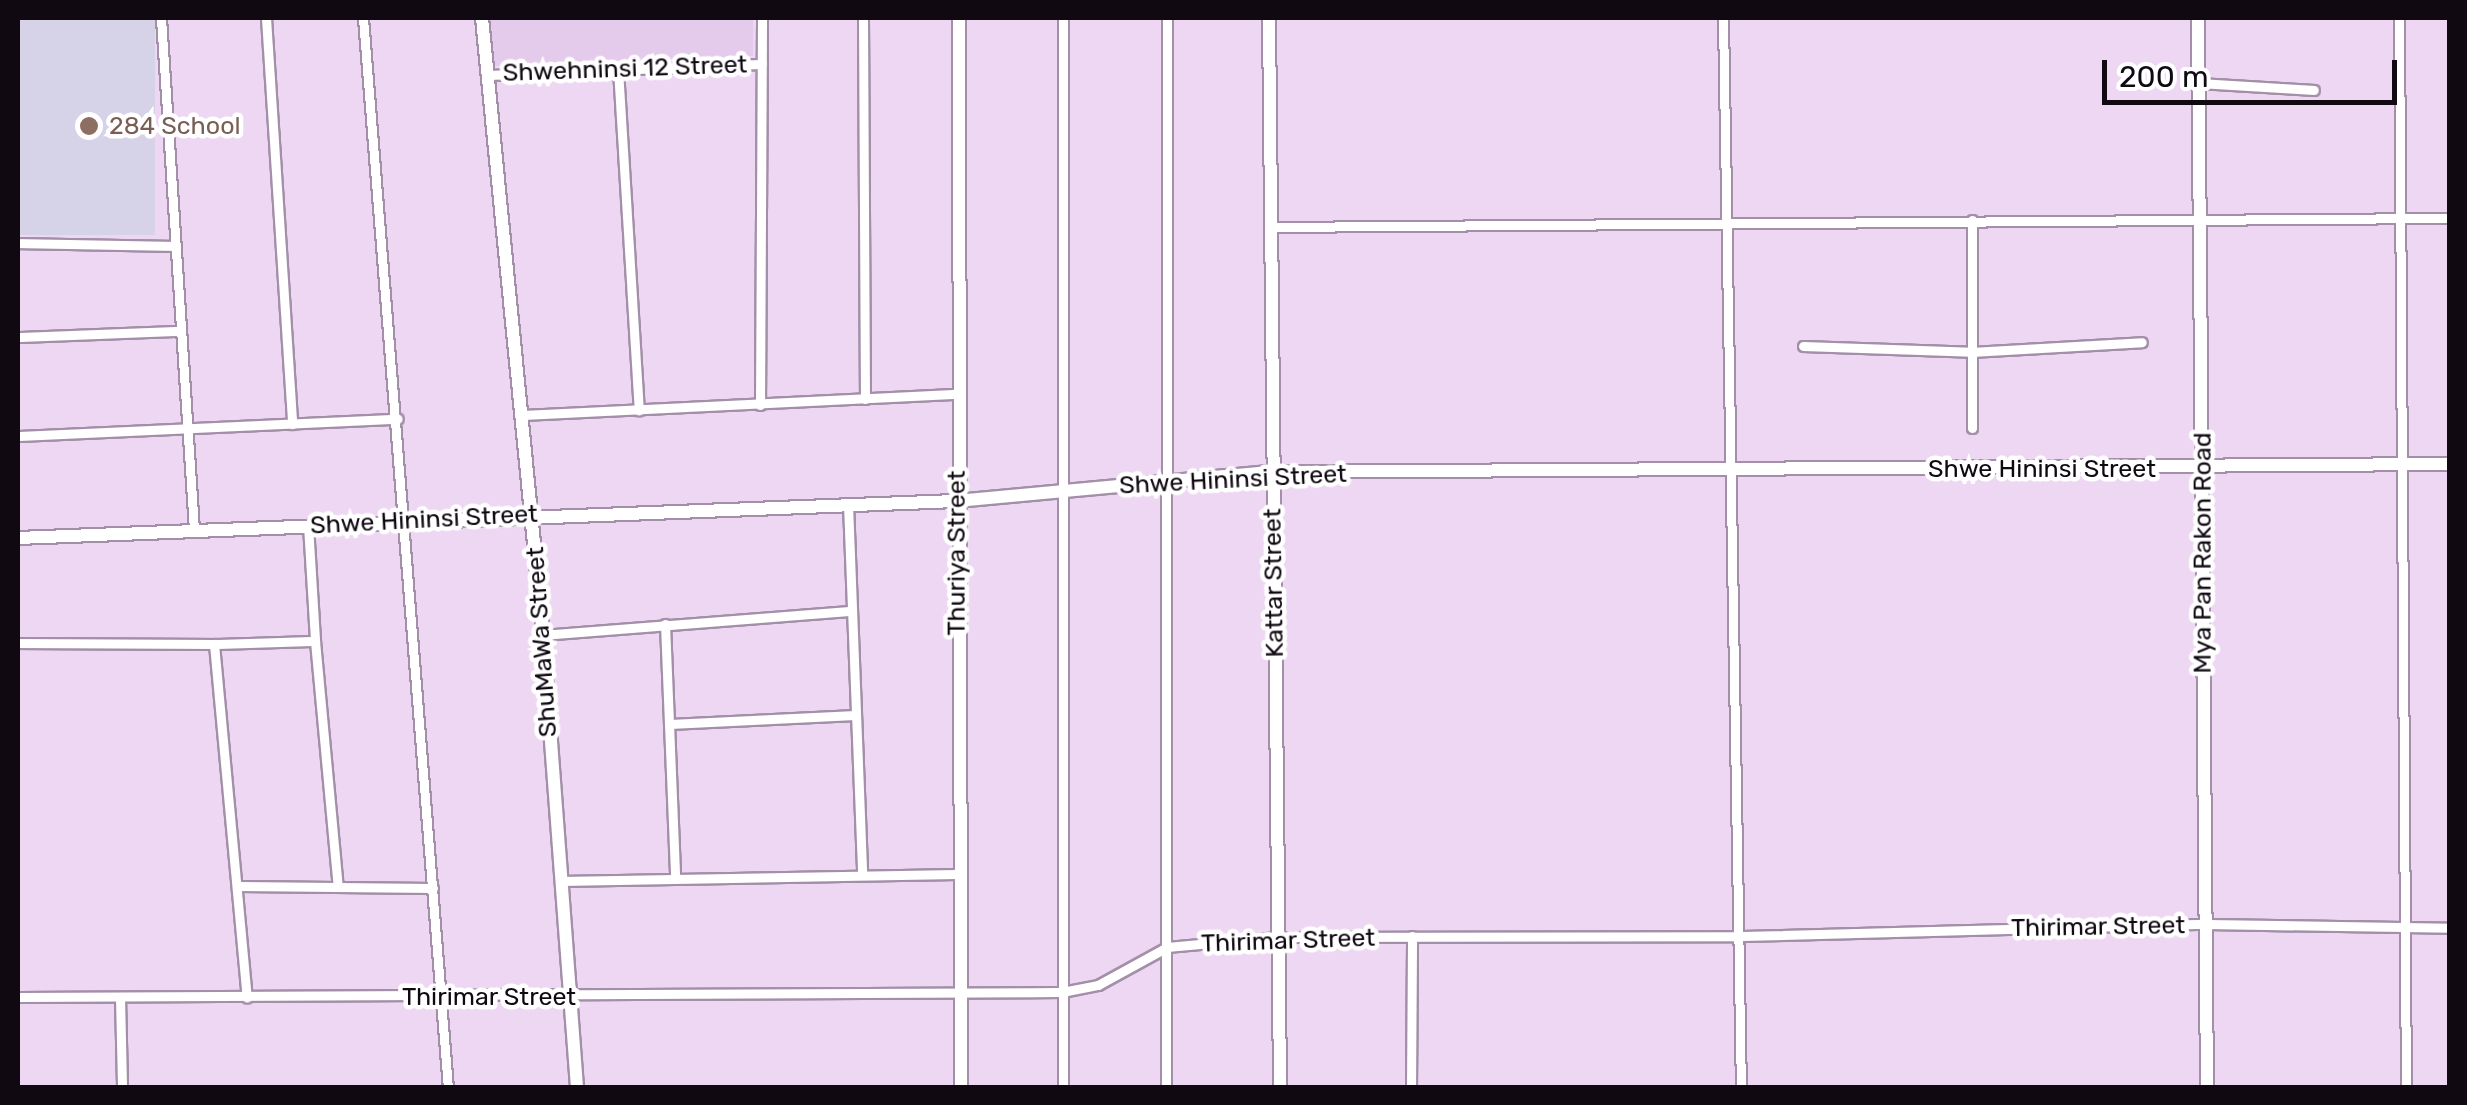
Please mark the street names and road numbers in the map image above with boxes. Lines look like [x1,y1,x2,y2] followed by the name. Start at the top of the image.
[502,50,748,88] street label: Shwehninsi 12 Street
[2188,432,2218,674] street label: Mya Pan Rakon Road
[1928,454,2156,484] street label: Shwe Hininsi Street
[1118,459,1348,501] street label: Shwe Hininsi Street
[942,470,972,636] street label: Thuriya Street
[309,499,539,541] street label: Shwe Hininsi Street
[1258,508,1290,658] street label: Kattar Street
[520,546,564,738] street label: ShuMaWa Street
[2010,910,2186,944] street label: Thirimar Street
[1200,923,1376,959] street label: Thirimar Street
[402,982,576,1012] street label: Thirimar Street

